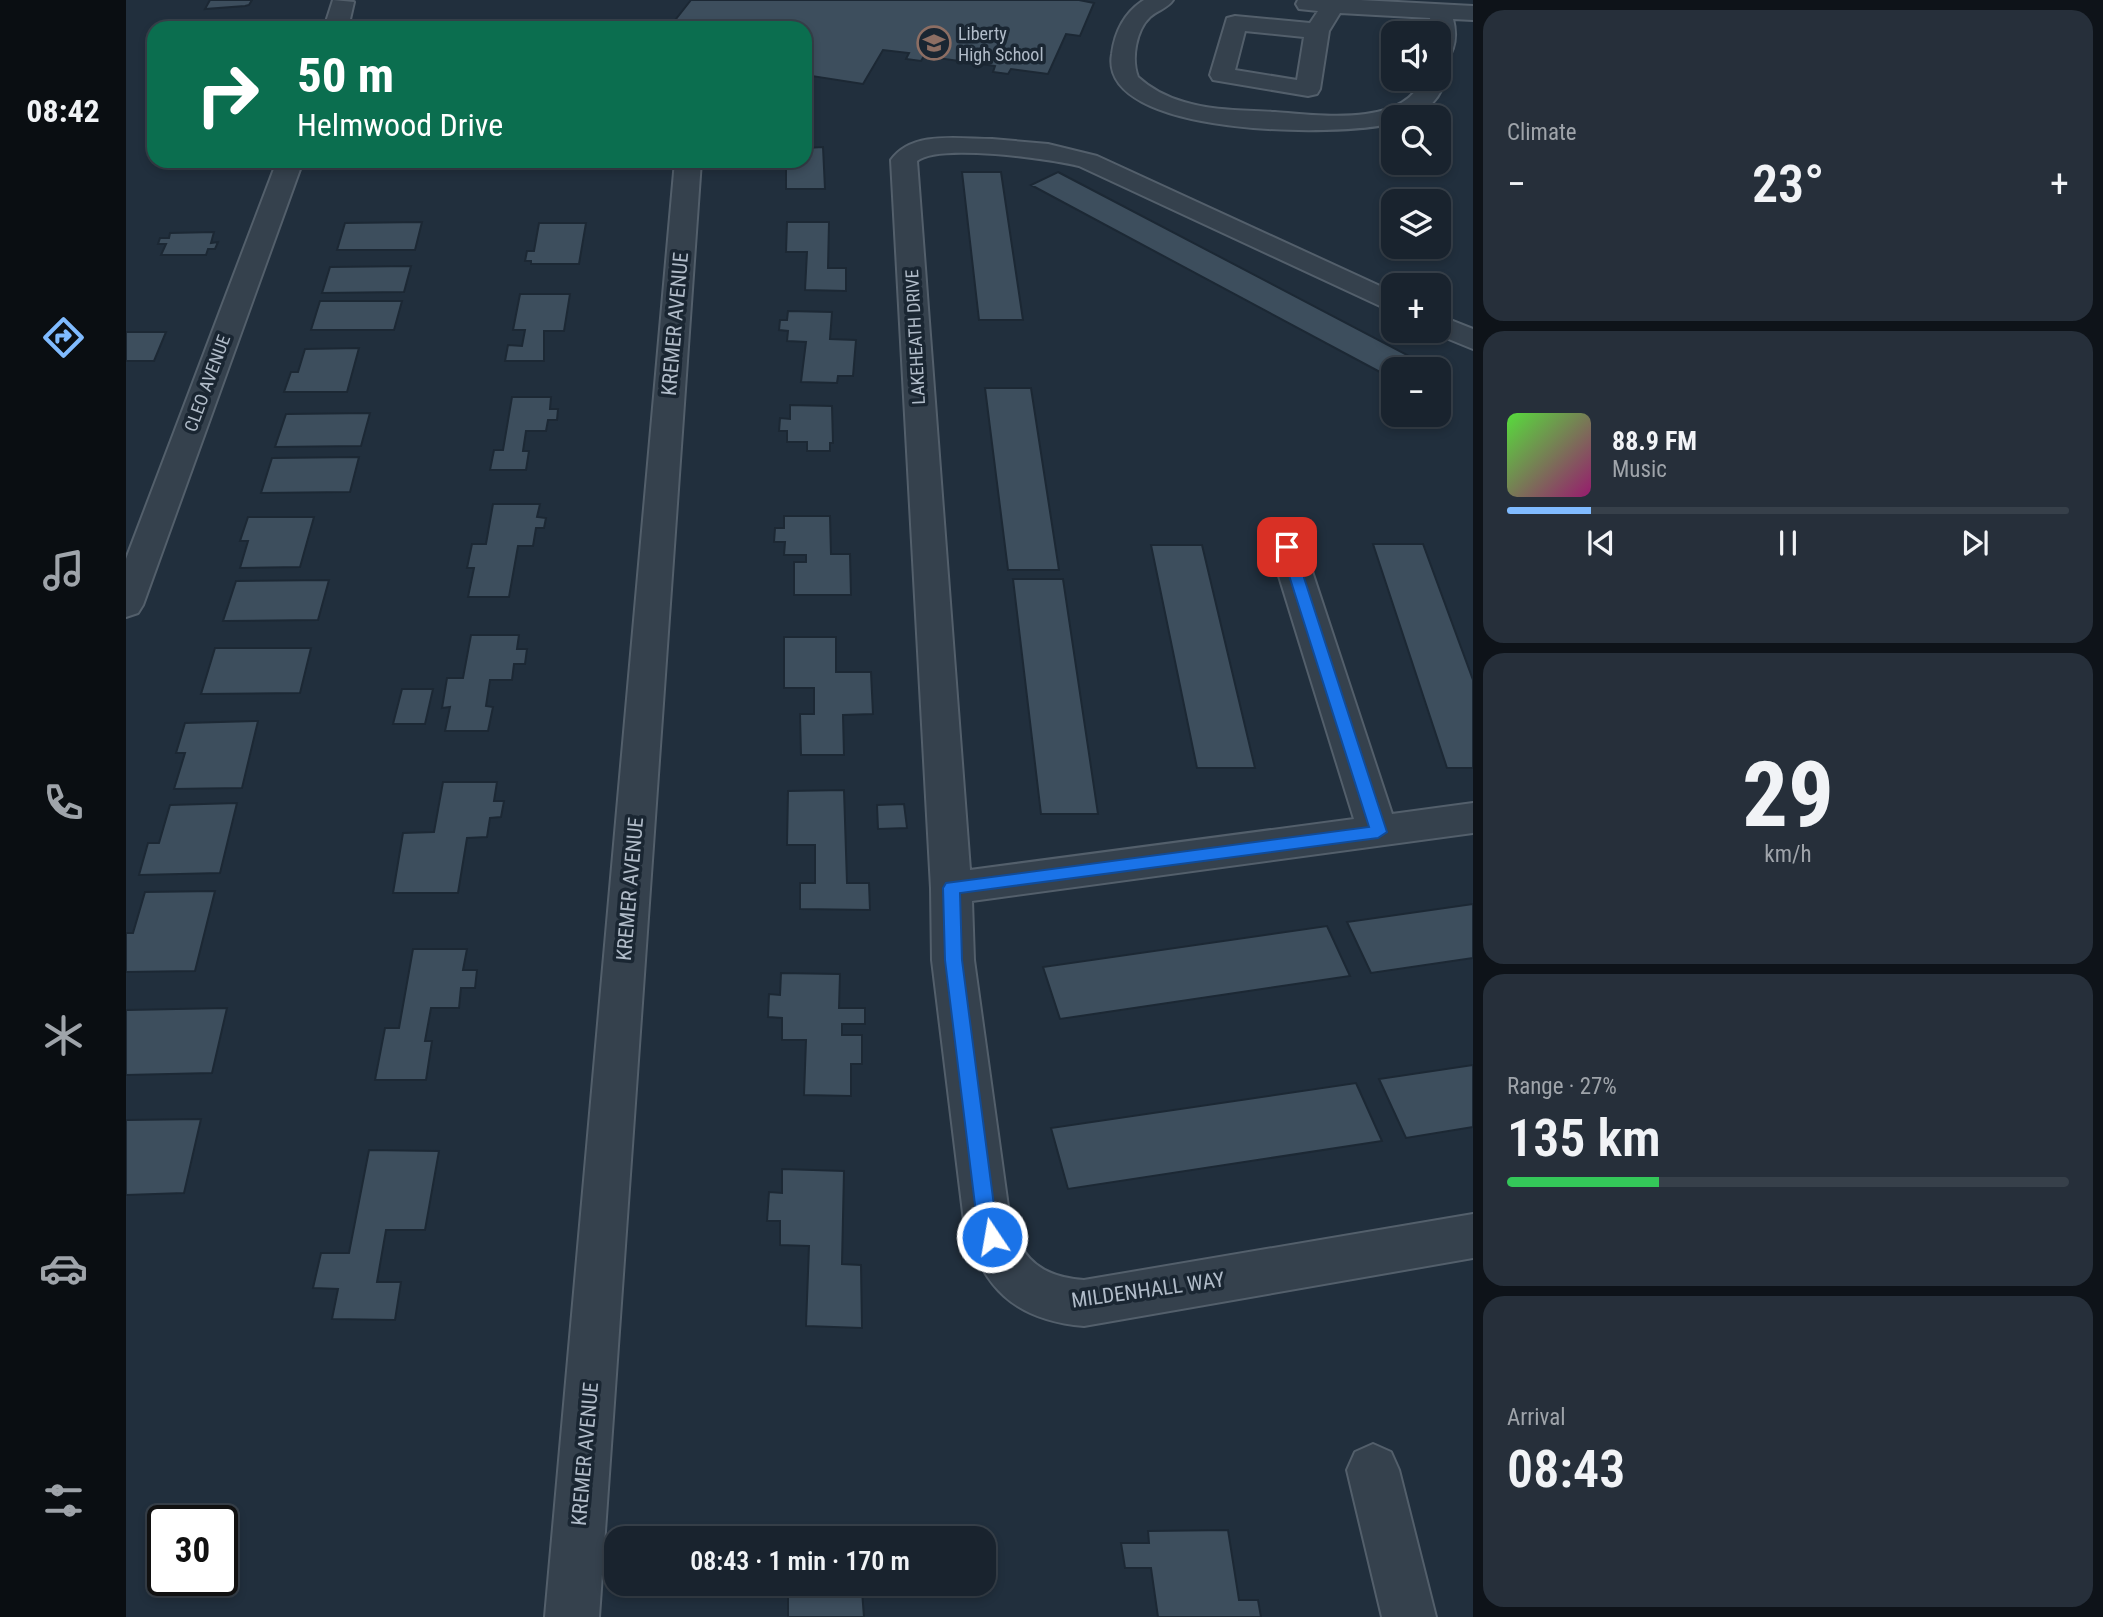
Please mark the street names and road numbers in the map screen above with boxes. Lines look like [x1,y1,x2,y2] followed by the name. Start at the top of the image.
[657,251,693,397] street label: KREMER AVENUE
[901,269,929,405] street label: LAKEHEATH DRIVE
[180,332,234,434] street label: CLEO AVENUE
[612,816,648,962] street label: KREMER AVENUE
[1070,1267,1226,1313] street label: MILDENHALL WAY
[567,1381,603,1527] street label: KREMER AVENUE

